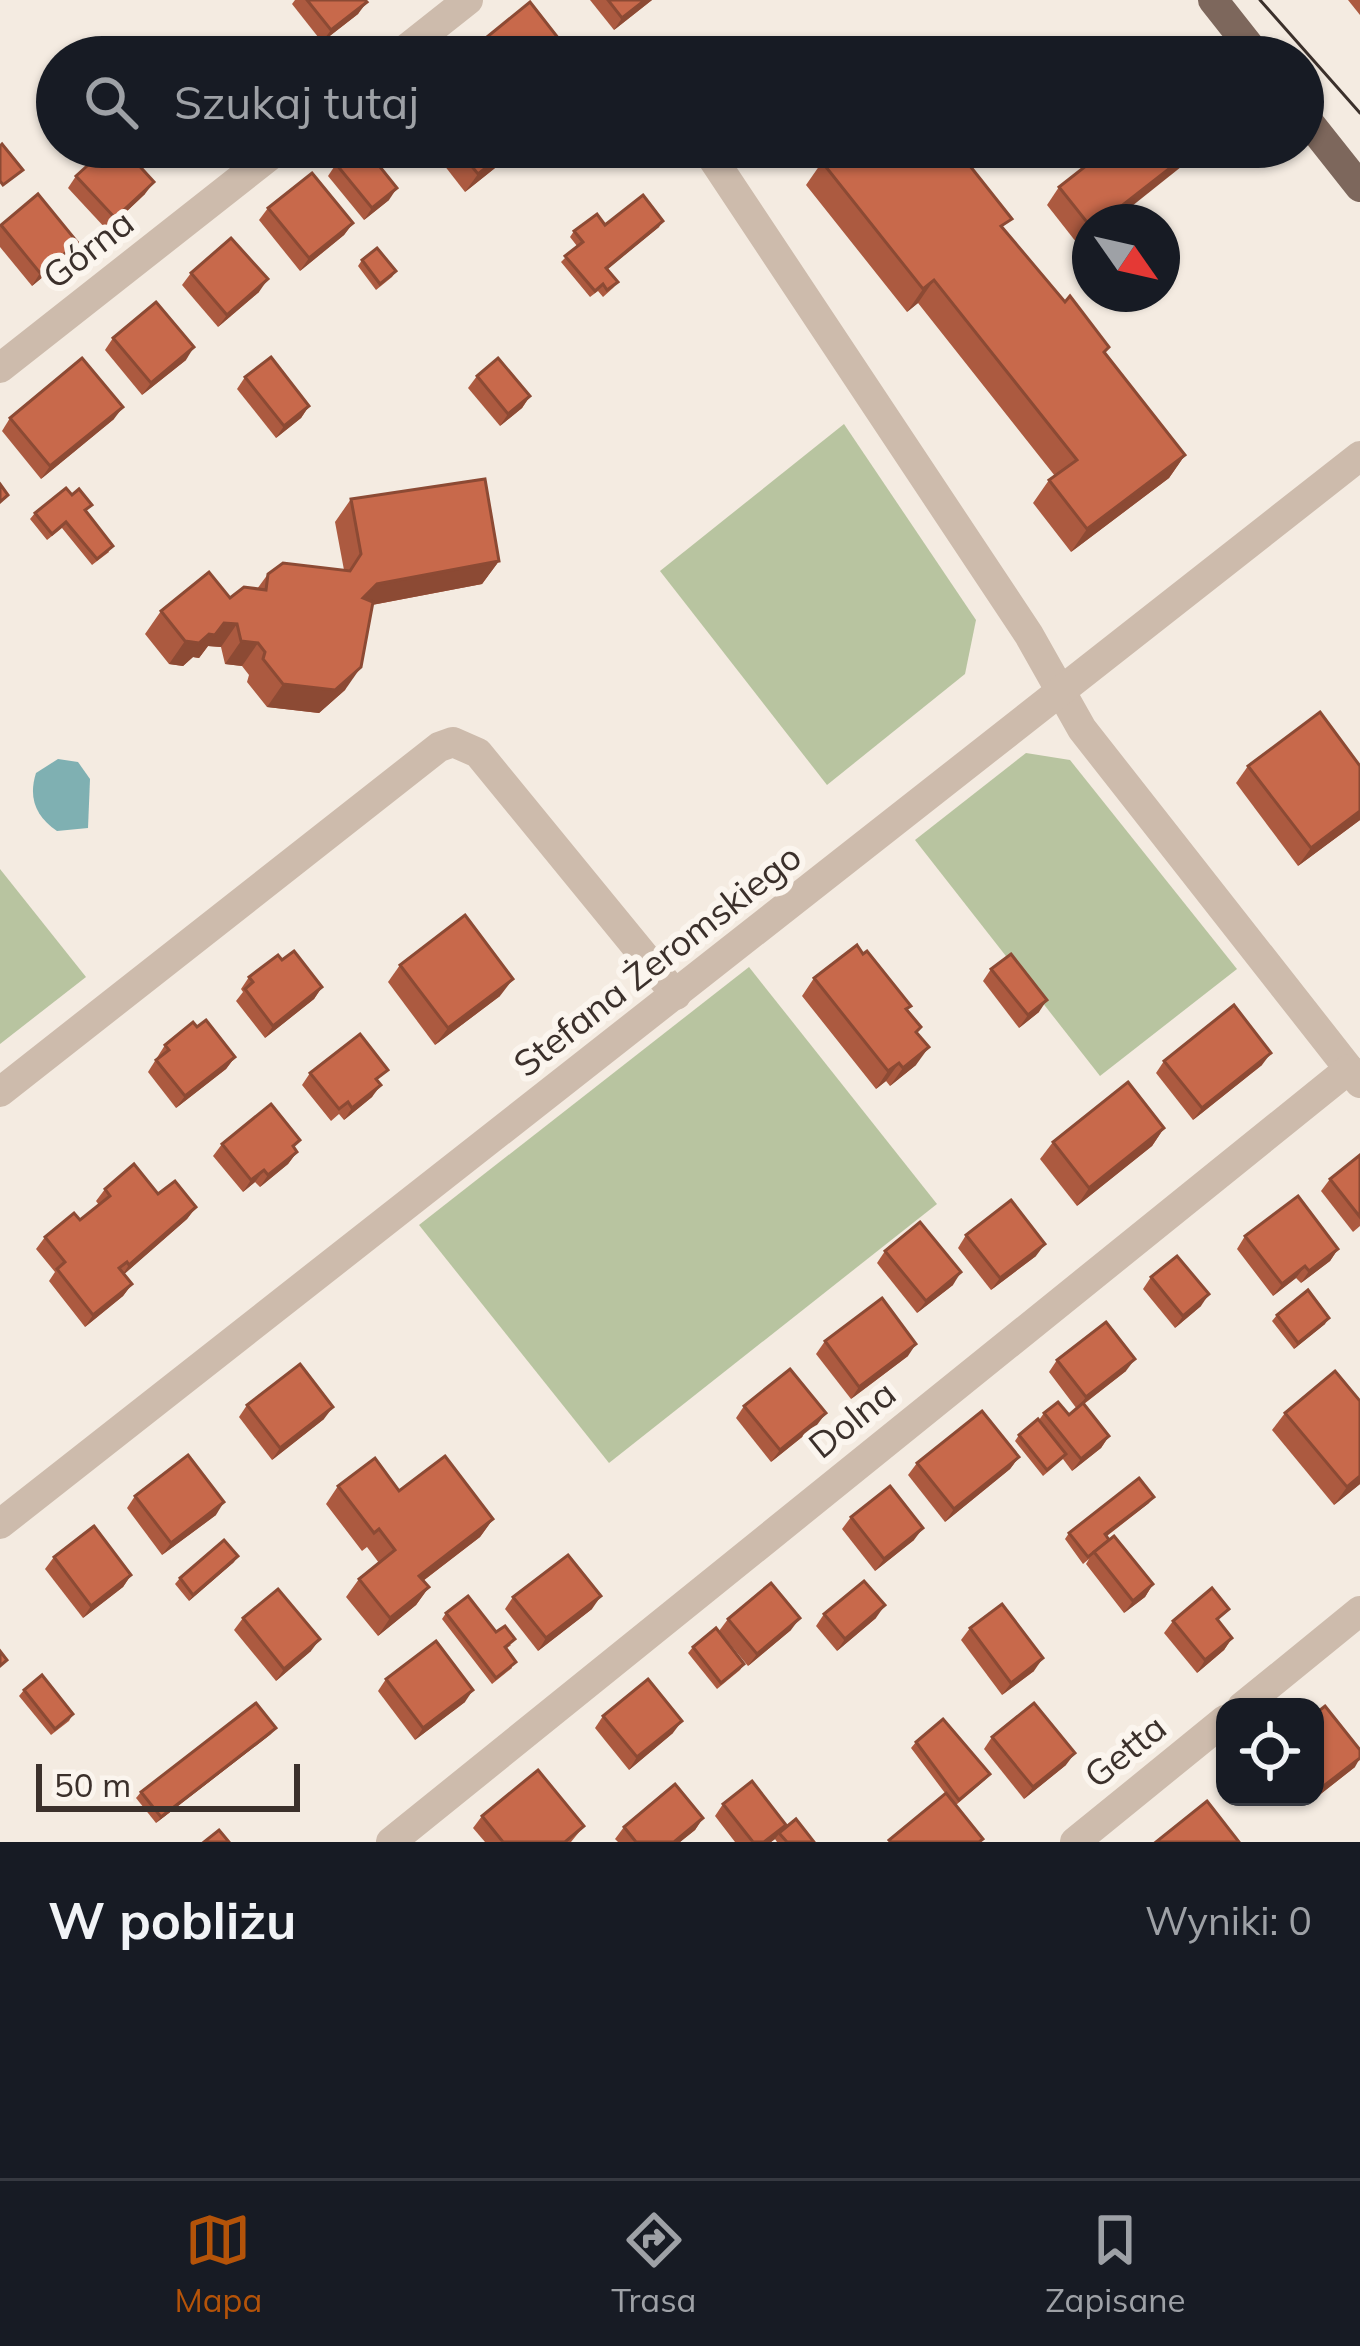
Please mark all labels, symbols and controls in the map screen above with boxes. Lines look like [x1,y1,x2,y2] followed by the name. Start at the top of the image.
[36,36,1324,168] search box
[78,69,144,135] icon: search
[174,74,419,130] text: Szukaj tutaj
[33,199,142,298] street label: Górna
[1072,204,1180,312] north arrow
[504,833,809,1086] street label: Stefana Żeromskiego
[799,1370,904,1467] street label: Dolna
[1216,1698,1324,1806] map controls
[1216,1698,1324,1806] button: locate
[1075,1704,1175,1797] street label: Getta
[36,1758,300,1811] scale bar
[54,1764,131,1805] text: 50 m
[48,1888,296,1952] text: W pobliżu
[1145,1896,1312,1945] text: Wyniki: 0
[174,2207,262,2320] tab: Mapa
[611,2207,696,2320] tab: Trasa
[1045,2207,1186,2320] tab: Zapisane

